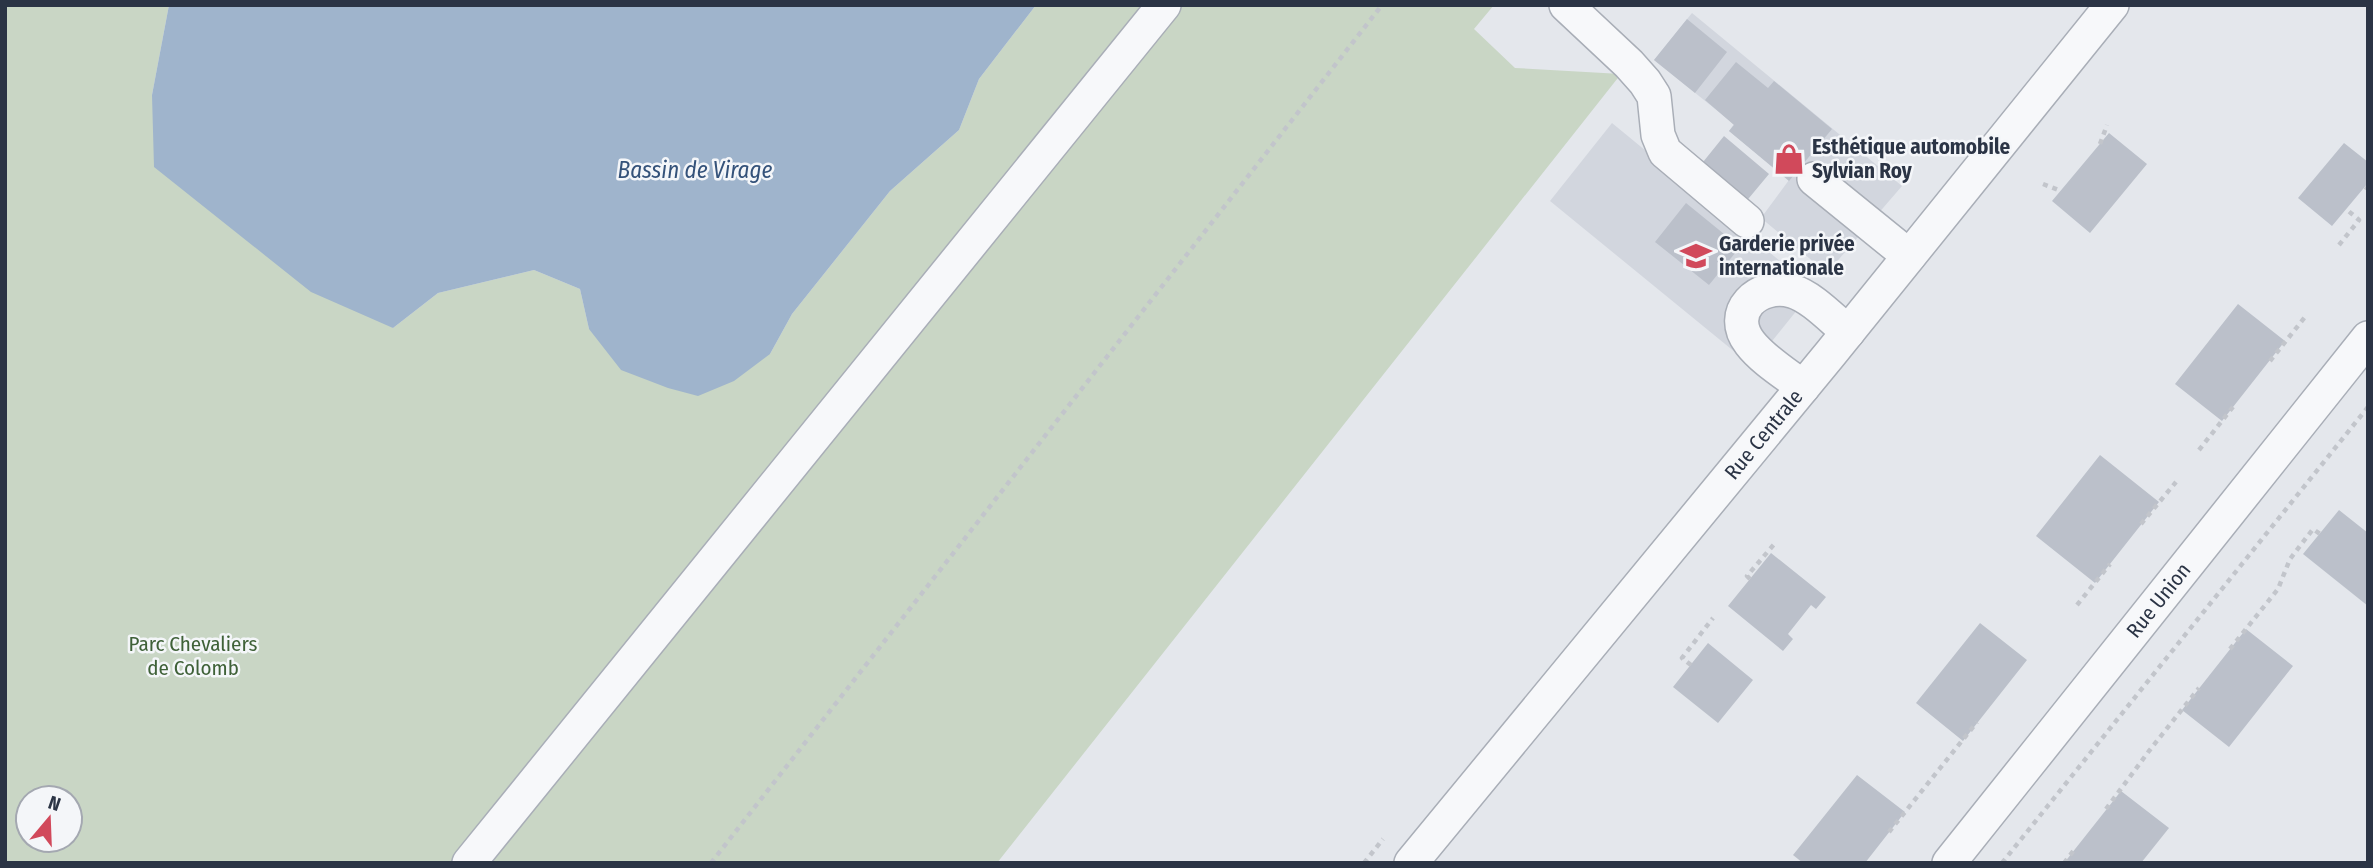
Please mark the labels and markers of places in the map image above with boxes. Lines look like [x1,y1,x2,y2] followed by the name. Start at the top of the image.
[1812,134,2011,184] place label: Esthétique automobile Sylvian Roy
[1772,142,1806,176] shop icon: Esthétique automobile Sylvian Roy
[1719,231,1855,281] place label: Garderie privée internationale
[1679,239,1713,273] school or university icon: Garderie privée internationale

